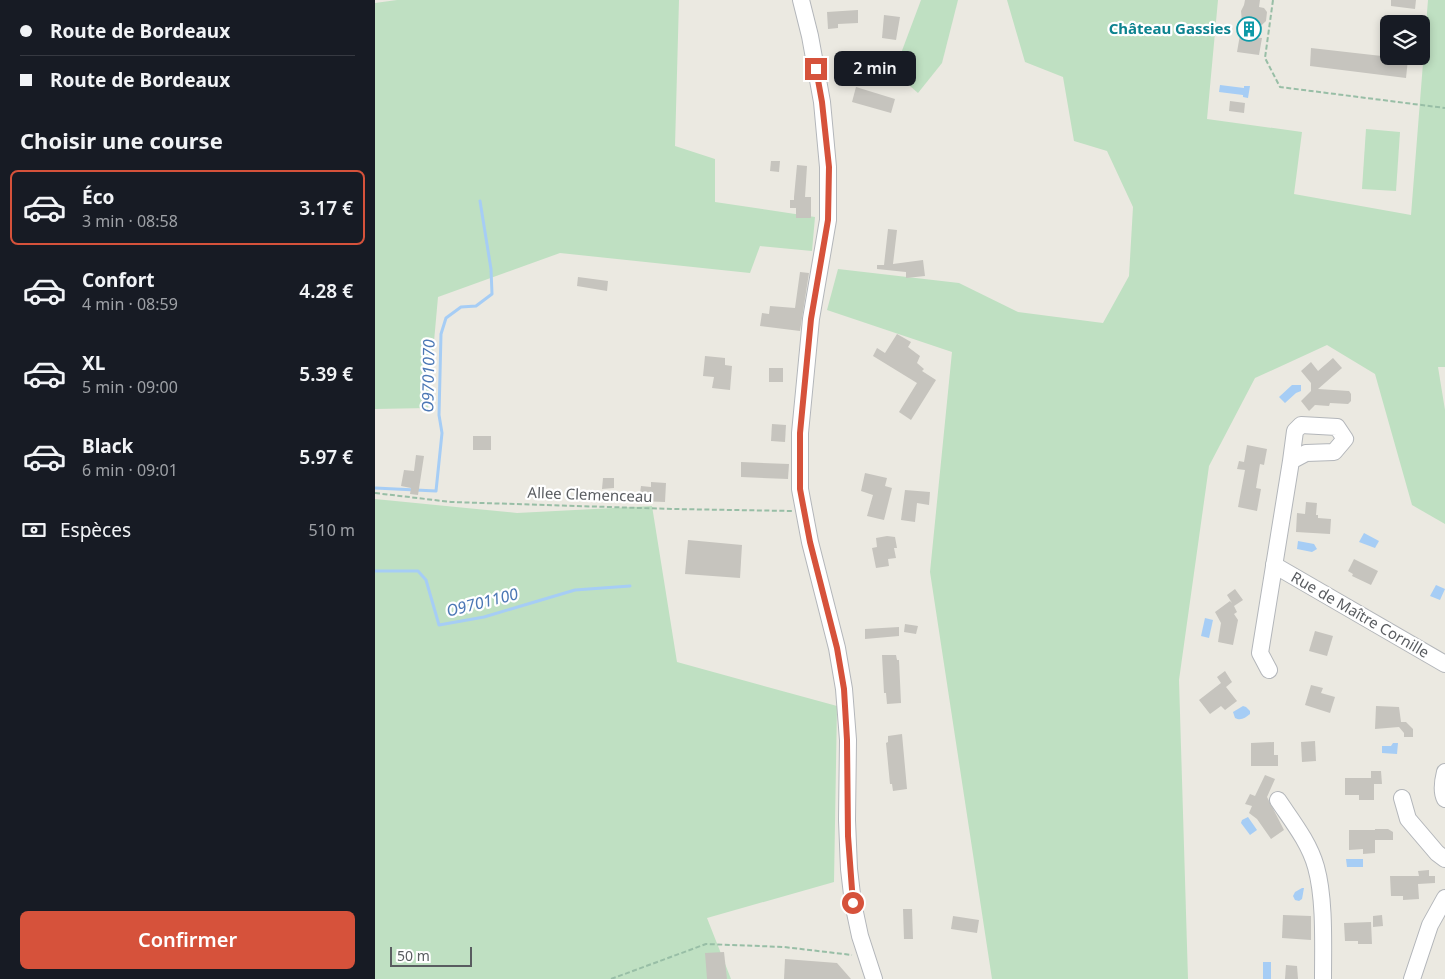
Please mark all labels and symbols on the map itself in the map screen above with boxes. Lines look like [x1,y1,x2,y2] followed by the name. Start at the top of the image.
[1236,16,1262,42] building icon: Château Gassies
[1109,18,1231,38] place label: Château Gassies
[833,52,916,86] callout: 2 min
[805,58,827,80] route end
[416,339,440,413] water label: O9701070
[527,482,653,506] street label: Allee Clemenceau
[1288,566,1433,662] street label: Rue de Maître Cornille
[444,582,520,622] water label: O9701100
[842,892,864,914] route start
[390,944,473,967] scale bar

